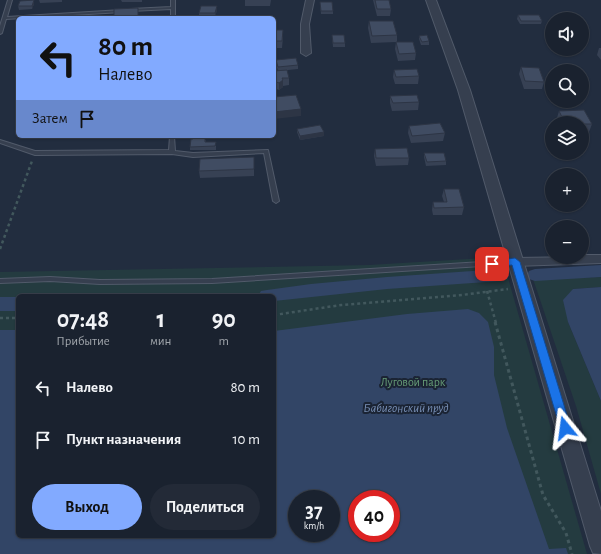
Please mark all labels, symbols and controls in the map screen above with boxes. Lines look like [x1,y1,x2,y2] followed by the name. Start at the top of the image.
[545,12,589,264] map controls
[545,12,589,56] button: sound
[32,32,84,84] icon: left
[98,33,153,61] text: 80 m
[545,64,589,108] button: search
[98,66,152,84] text: Налево
[76,108,98,130] icon: arrive
[32,111,68,126] text: Затем
[545,116,589,160] button: layers
[545,168,589,212] button: +
[545,220,589,264] button: −
[475,247,509,281] pin
[481,253,503,275] icon: arrive
[57,308,109,332] text: 07:48
[156,308,165,332] text: 1
[212,308,236,332] text: 90
[56,335,110,348] text: Прибытие
[150,335,172,348] text: мин
[219,335,229,348] text: m
[381,376,446,389] park label: Луговой парк
[32,377,54,399] icon: left
[66,380,113,395] text: Налево
[230,380,260,395] text: 80 m
[363,402,449,415] water label: Бабигонский пруд
[544,407,586,449] position arrow
[32,429,54,451] icon: arrive
[66,432,181,447] text: Пункт назначения
[232,432,260,447] text: 10 m
[32,484,142,530] button: Выход
[150,484,260,530] button: Поделиться
[348,490,400,542] speed limit sign: 40
[305,501,323,521] text: 37
[304,521,324,531] text: km/h

